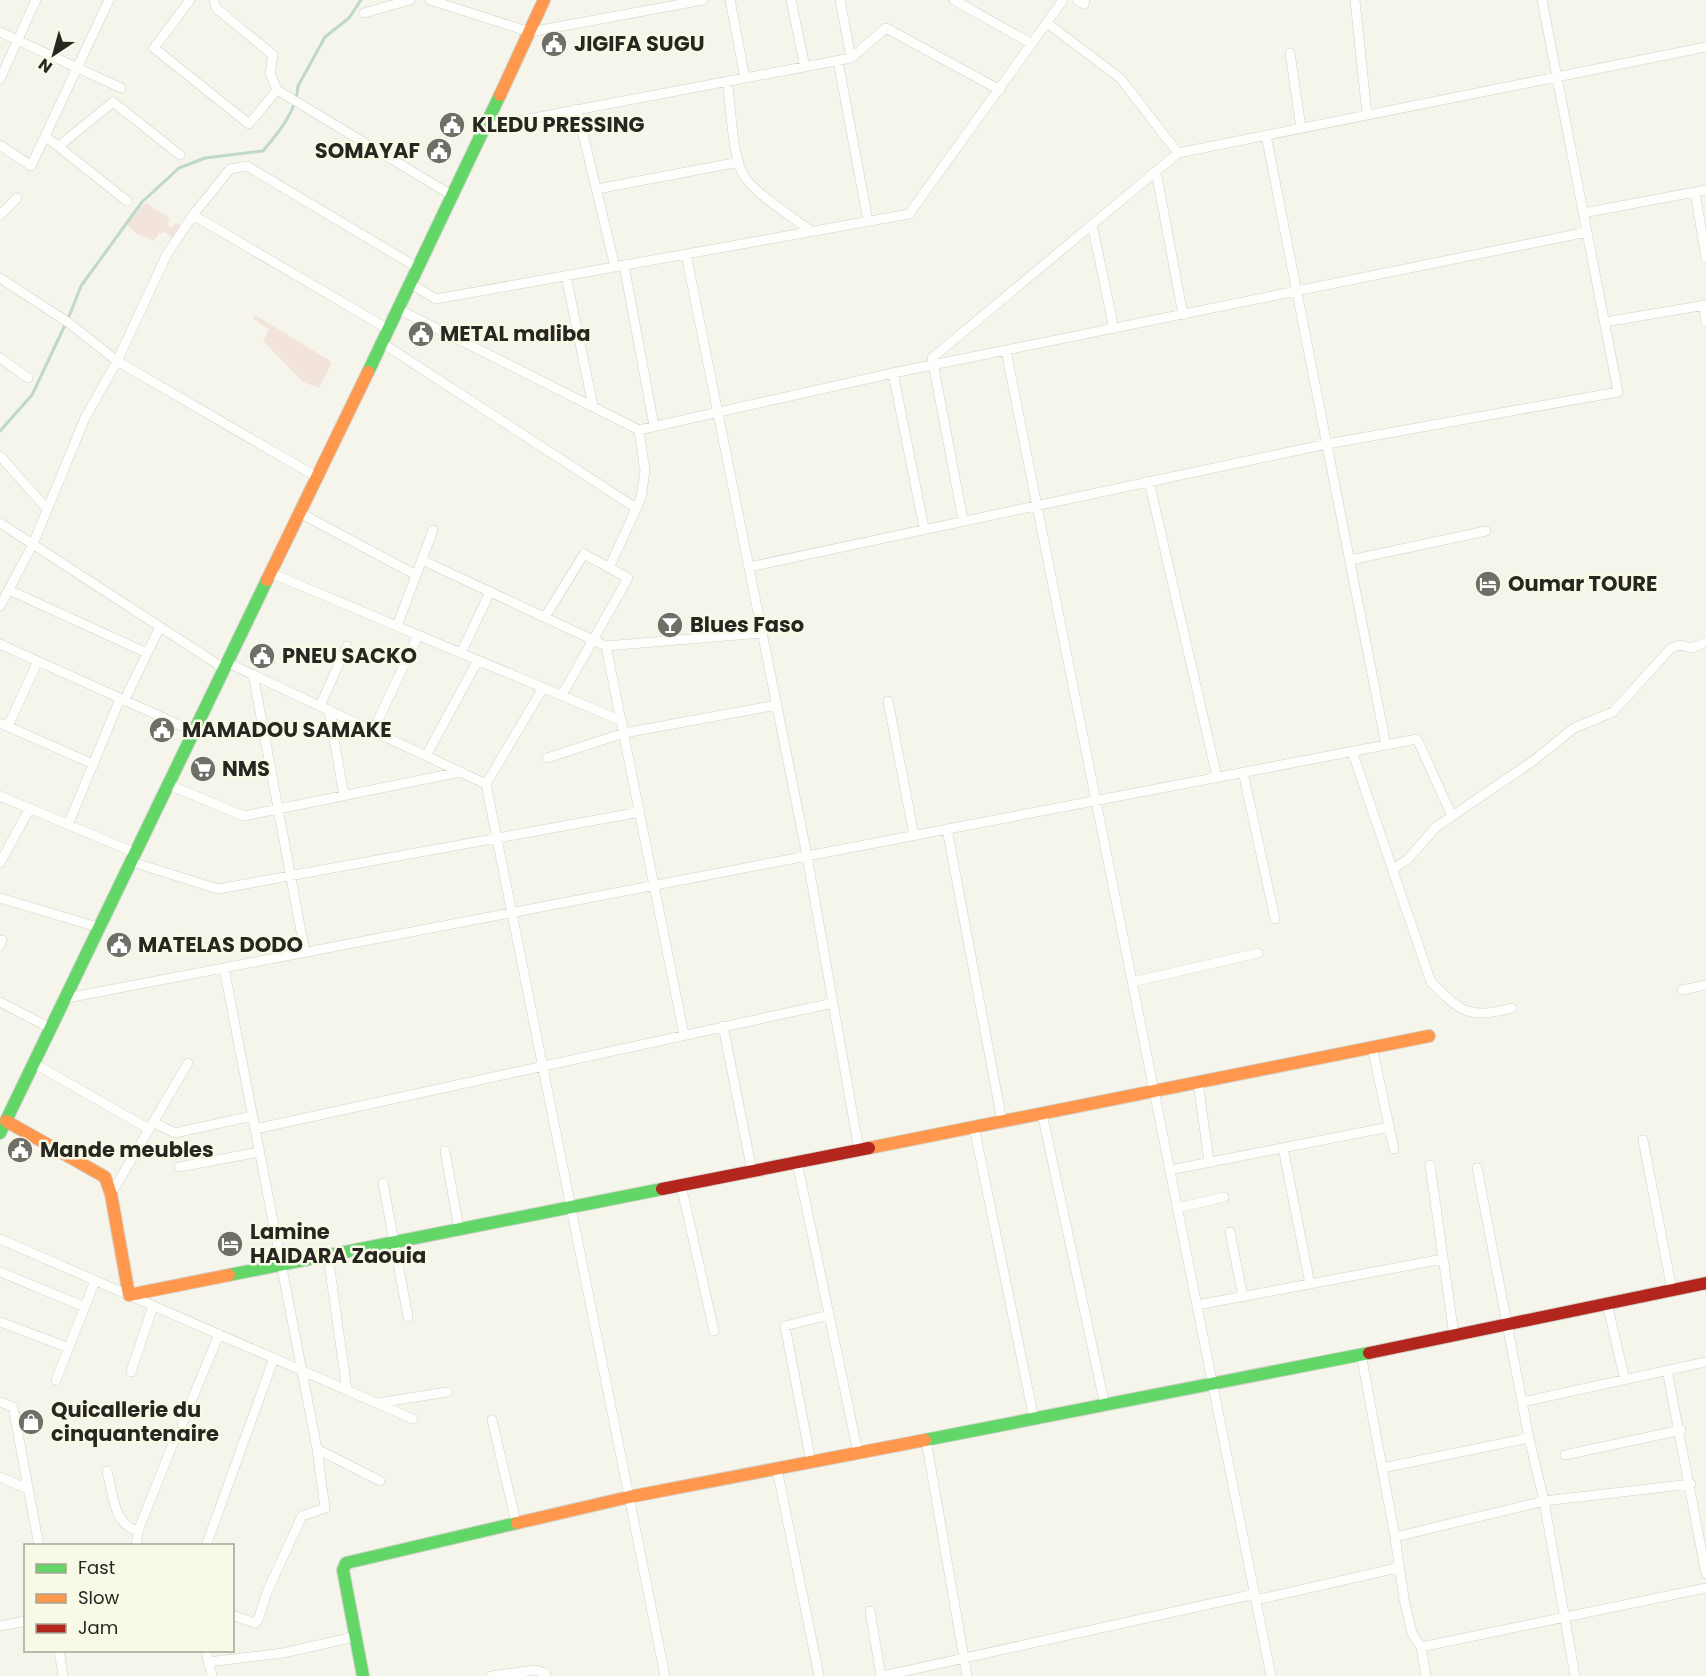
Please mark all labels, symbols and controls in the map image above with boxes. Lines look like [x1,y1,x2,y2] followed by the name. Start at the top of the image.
[24,24,84,84] north arrow
[539,29,569,59] public building icon: JIGIFA SUGU
[574,29,704,58] place label: JIGIFA SUGU
[34,53,57,79] text: N
[437,110,467,140] public building icon: KLEDU PRESSING
[472,110,645,139] place label: KLEDU PRESSING
[315,136,420,165] place label: SOMAYAF
[424,136,454,166] public building icon: SOMAYAF
[406,319,436,349] public building icon: METAL maliba
[440,319,590,348] place label: METAL maliba
[1473,569,1503,599] hotel icon: Oumar TOURE
[1508,569,1657,598] place label: Oumar TOURE
[655,610,685,640] bar icon: Blues Faso
[690,610,804,639] place label: Blues Faso
[247,641,277,671] public building icon: PNEU SACKO
[282,641,417,670] place label: PNEU SACKO
[147,715,177,745] public building icon: MAMADOU SAMAKE
[182,715,392,744] place label: MAMADOU SAMAKE
[188,754,218,784] supermarket icon: NMS
[222,754,270,783] place label: NMS
[104,930,134,960] public building icon: MATELAS DODO
[138,930,303,959] place label: MATELAS DODO
[5,1135,35,1165] public building icon: Mande meubles
[40,1135,214,1164] place label: Mande meubles
[250,1217,426,1270] place label: Lamine HAIDARA Zaouia
[215,1229,245,1259] hotel icon: Lamine HAIDARA Zaouia
[51,1395,219,1448] place label: Quicallerie du cinquantenaire
[16,1407,46,1437] shop icon: Quicallerie du cinquantenaire
[24,1544,234,1652] legend
[78,1555,115,1580] text: Fast
[78,1585,120,1610] text: Slow
[78,1615,118,1640] text: Jam

